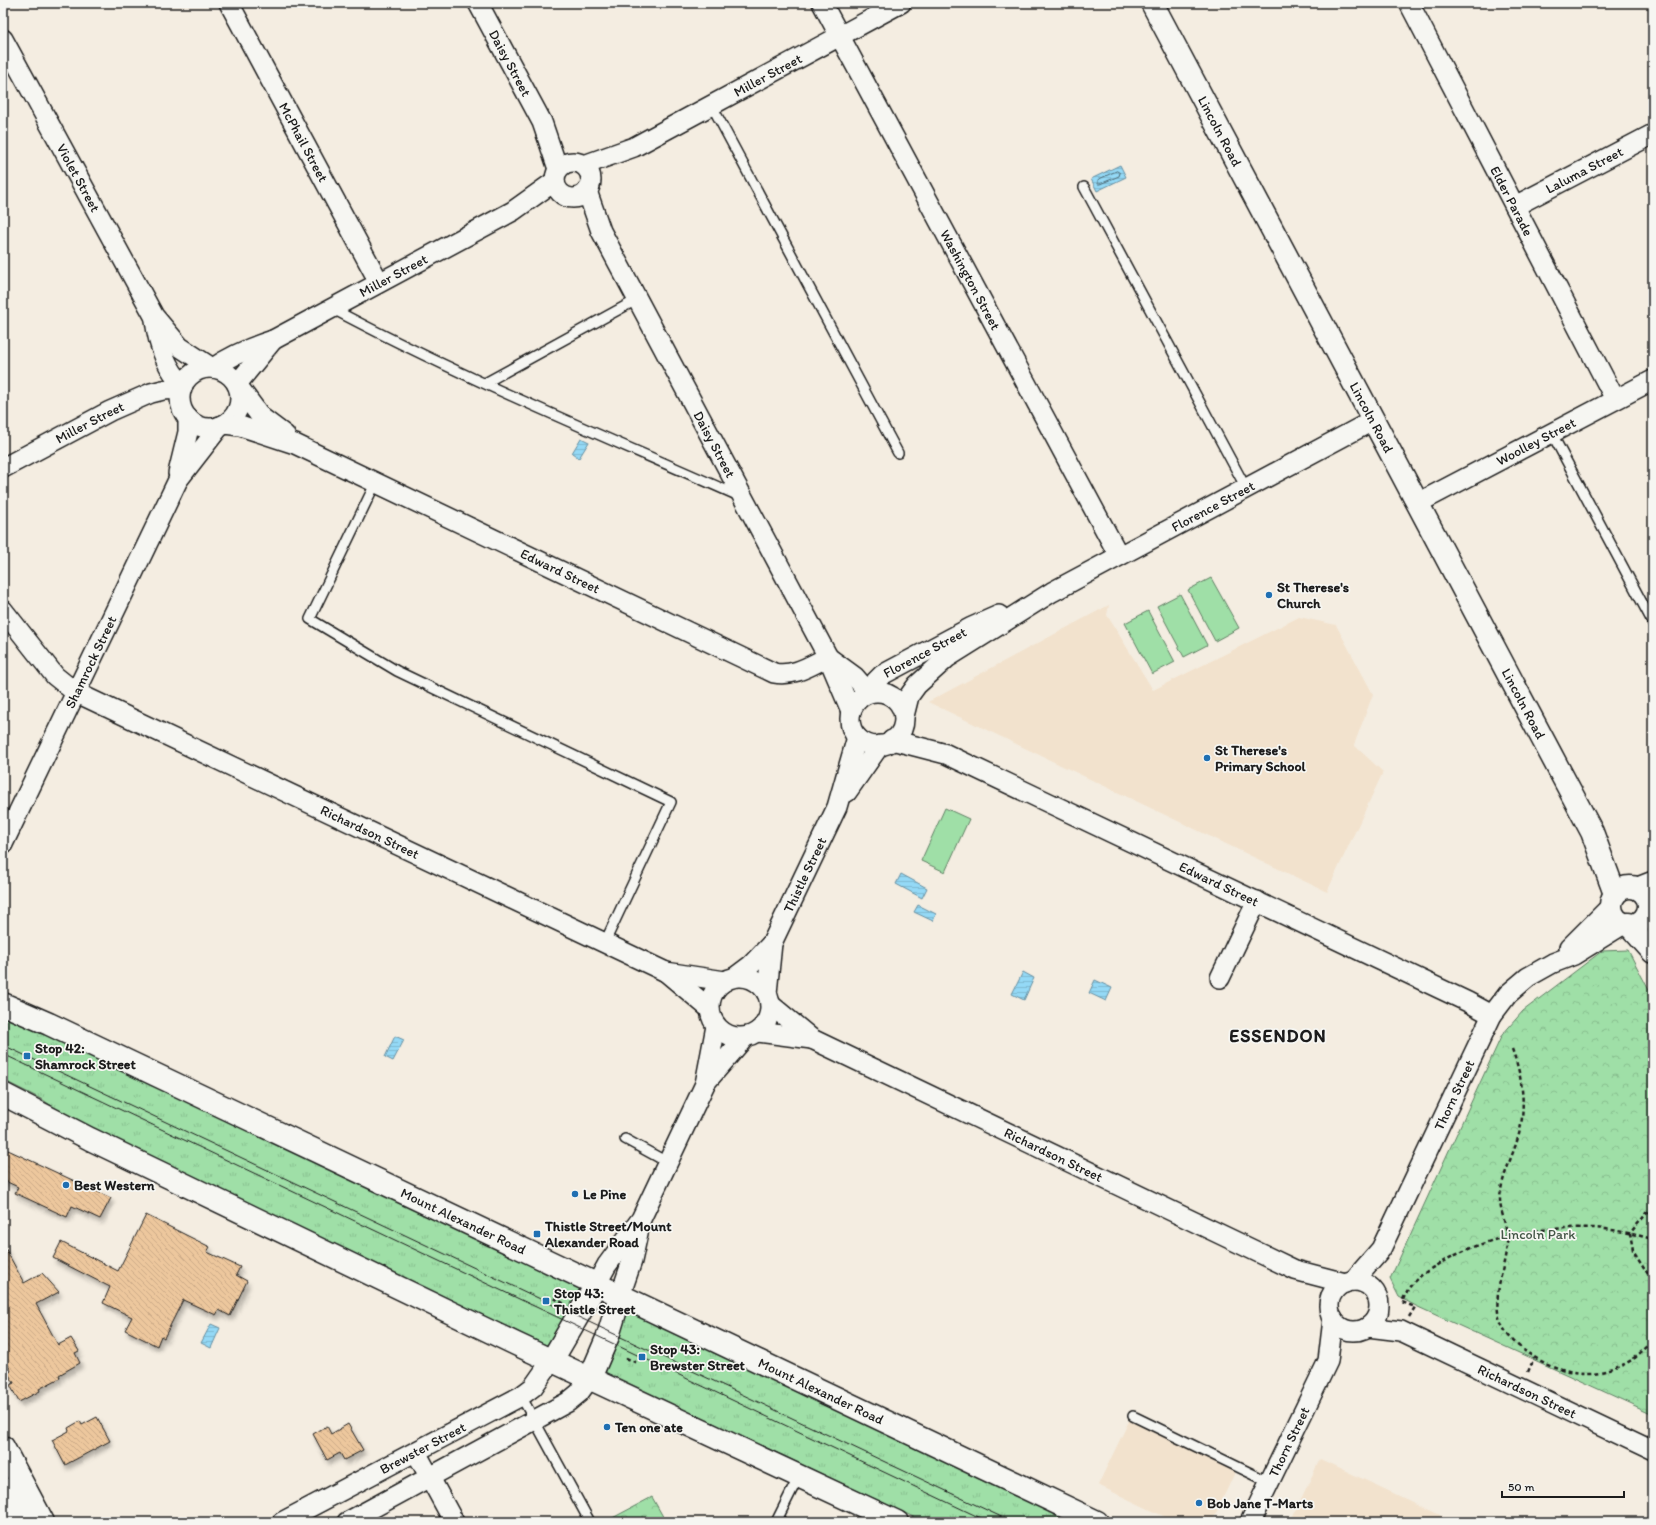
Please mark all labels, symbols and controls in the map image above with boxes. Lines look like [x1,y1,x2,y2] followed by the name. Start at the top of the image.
[485,27,535,99] street label: Daisy Street
[731,50,805,101] street label: Miller Street
[1194,93,1245,170] street label: Lincoln Road
[275,100,332,185] street label: McPhail Street
[53,141,104,215] street label: Violet Street
[1543,143,1626,198] street label: Laluma Street
[1486,163,1537,239] street label: Elder Parade
[936,227,1004,333] street label: Washington Street
[356,251,431,301] street label: Miller Street
[1346,379,1397,456] street label: Lincoln Road
[53,398,127,448] street label: Miller Street
[689,408,739,481] street label: Daisy Street
[1493,414,1579,470] street label: Woolley Street
[1169,477,1258,536] street label: Florence Street
[518,545,603,597] street label: Edward Street
[1277,579,1349,612] place label: St Therese's Church
[1264,590,1274,600] marker: St Therese's Church
[61,613,120,711] street label: Shamrock Street
[880,624,970,682] street label: Florence Street
[1498,665,1549,742] street label: Lincoln Road
[1215,742,1307,775] place label: St Therese's Primary School
[1202,753,1212,763] marker: St Therese's Primary School
[318,801,422,863] street label: Richardson Street
[780,835,830,916] street label: Thistle Street
[1176,858,1261,910] street label: Edward Street
[1229,1025,1327,1047] district label: ESSENDON
[35,1040,137,1073] place label: Stop 42: Shamrock Street
[22,1051,32,1061] marker: Stop 42: Shamrock Street
[1431,1057,1478,1133] street label: Thorn Street
[1001,1124,1105,1186] street label: Richardson Street
[74,1177,155,1194] place label: Best Western
[61,1180,71,1190] marker: Best Western
[398,1184,529,1259] street label: Mount Alexander Road
[583,1186,626,1203] place label: Le Pine
[570,1189,580,1199] marker: Le Pine
[544,1218,672,1251] place label: Thistle Street/Mount Alexander Road
[1501,1226,1576,1243] park label: Lincoln Park
[532,1229,542,1239] marker: Thistle Street/Mount Alexander Road
[553,1285,636,1318] place label: Stop 43: Thistle Street
[541,1296,551,1306] marker: Stop 43: Thistle Street
[650,1341,746,1374] place label: Stop 43: Brewster Street
[637,1352,647,1362] marker: Stop 43: Brewster Street
[755,1354,887,1429] street label: Mount Alexander Road
[1475,1361,1579,1422] street label: Richardson Street
[1265,1404,1313,1480] street label: Thorn Street
[377,1419,469,1478] street label: Brewster Street
[614,1419,683,1436] place label: Ten one ate
[602,1422,612,1432] marker: Ten one ate
[1502,1473,1624,1499] scale bar
[1508,1480,1534,1494] text: 50 m
[1207,1495,1313,1512] place label: Bob Jane T-Marts
[1194,1498,1204,1508] marker: Bob Jane T-Marts

